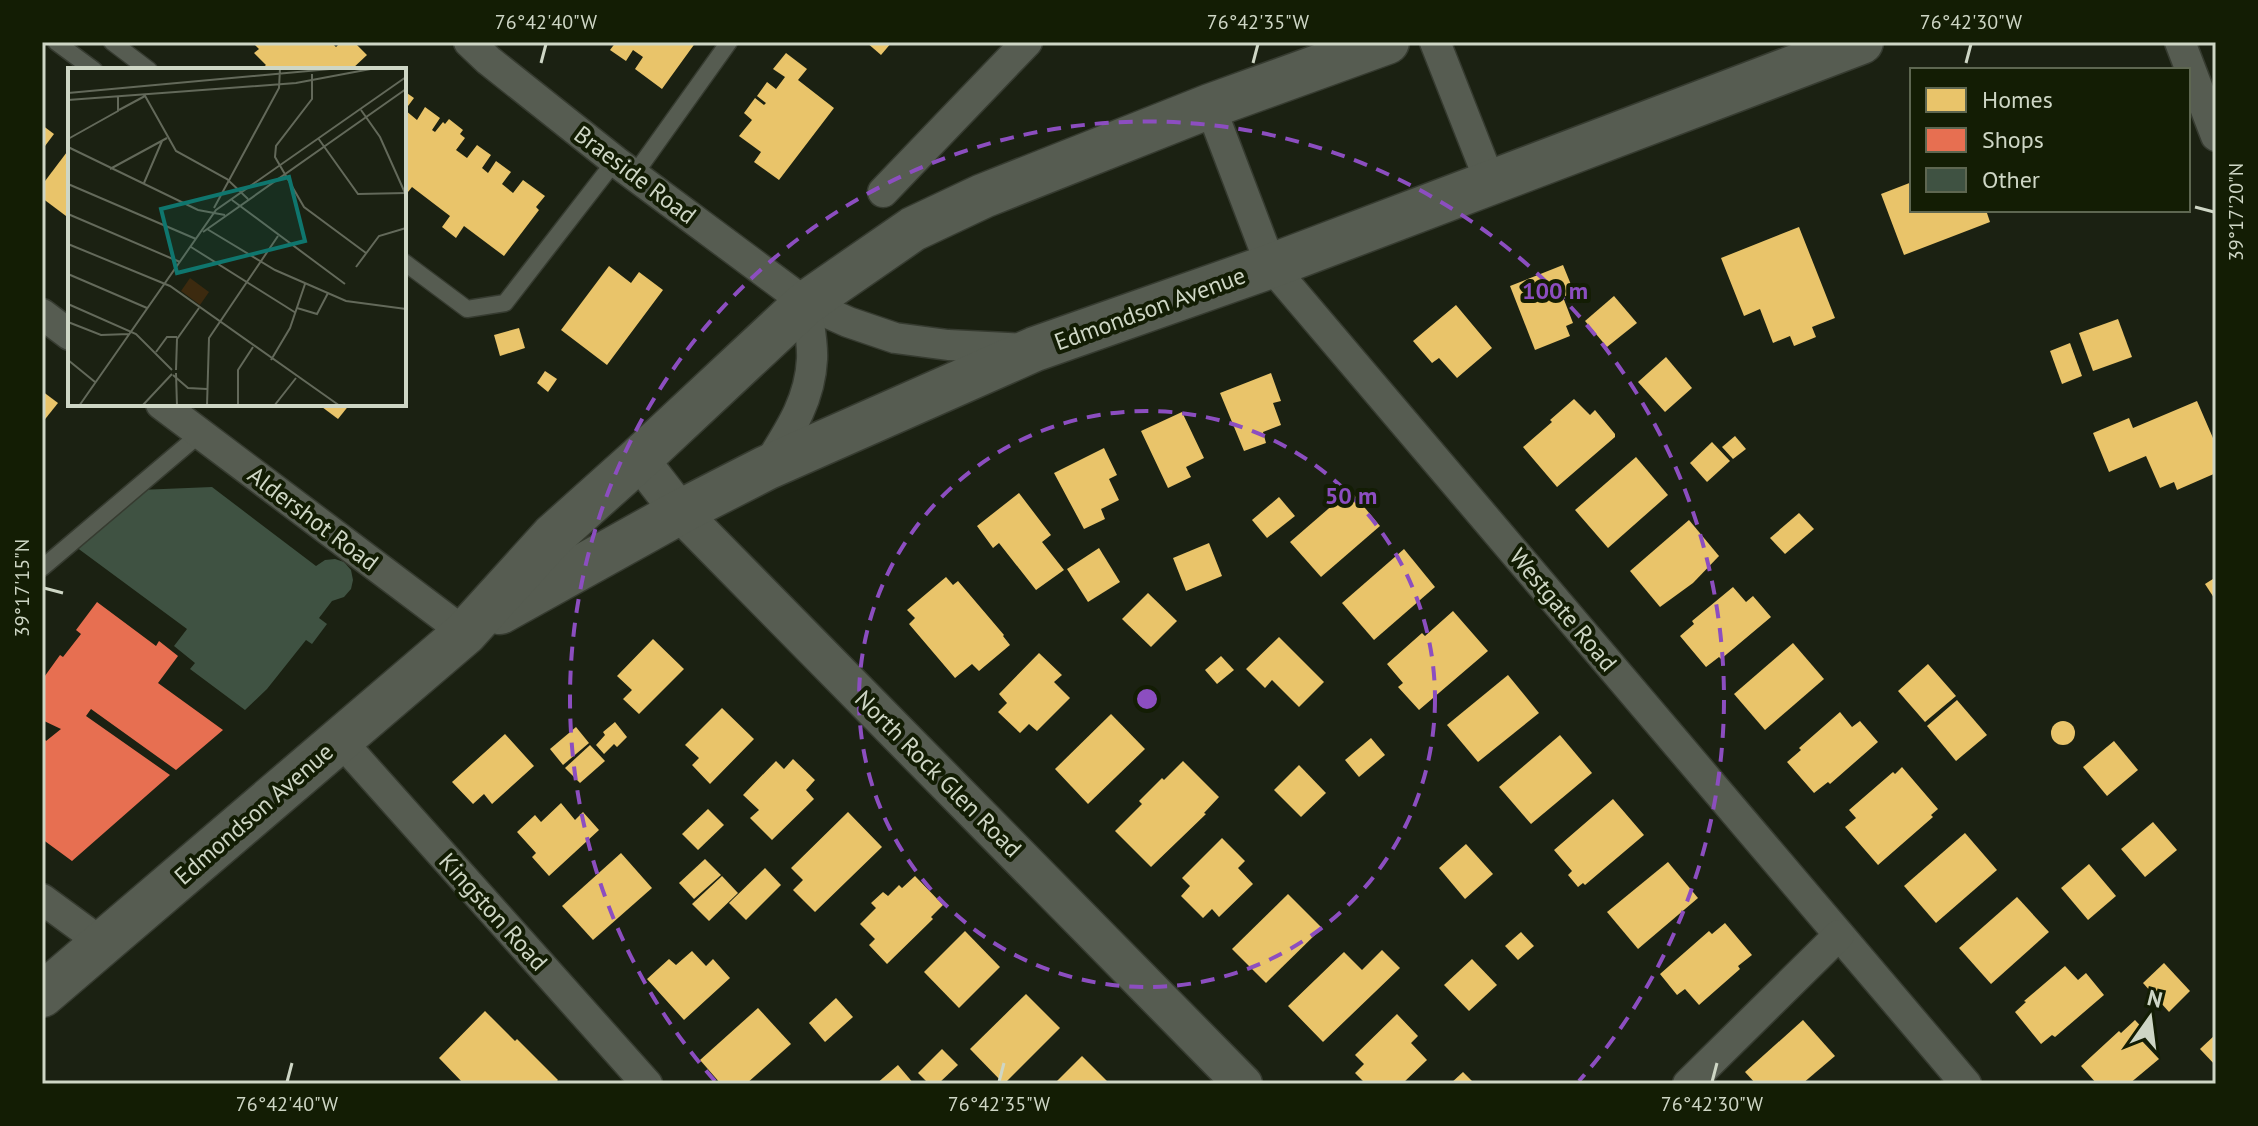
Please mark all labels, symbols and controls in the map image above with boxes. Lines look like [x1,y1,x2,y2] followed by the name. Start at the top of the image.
[495,9,598,35] text: 76°42'40"W
[1207,9,1310,35] text: 76°42'35"W
[1920,9,2023,35] text: 76°42'30"W
[68,68,406,406] inset map
[1910,68,2190,212] legend
[1982,84,2053,115] text: Homes
[568,119,703,231] street label: Braeside Road
[1982,124,2044,155] text: Shops
[2223,163,2249,261] text: 39°17'20"N
[1982,164,2040,195] text: Other
[1050,260,1250,357] street label: Edmondson Avenue
[1522,275,1588,306] text: 100 m
[242,459,385,578] street label: Aldershot Road
[1325,480,1377,511] text: 50 m
[9,539,35,637] text: 39°17'15"N
[1503,542,1624,678] street label: Westgate Road
[848,684,1028,864] street label: North Rock Glen Road
[1133,685,1161,713] centre of rings
[168,736,340,891] street label: Edmondson Avenue
[432,846,555,977] street label: Kingston Road
[2110,978,2190,1058] north arrow
[2144,983,2165,1014] text: N
[236,1091,339,1117] text: 76°42'40"W
[948,1091,1051,1117] text: 76°42'35"W
[1661,1091,1764,1117] text: 76°42'30"W

